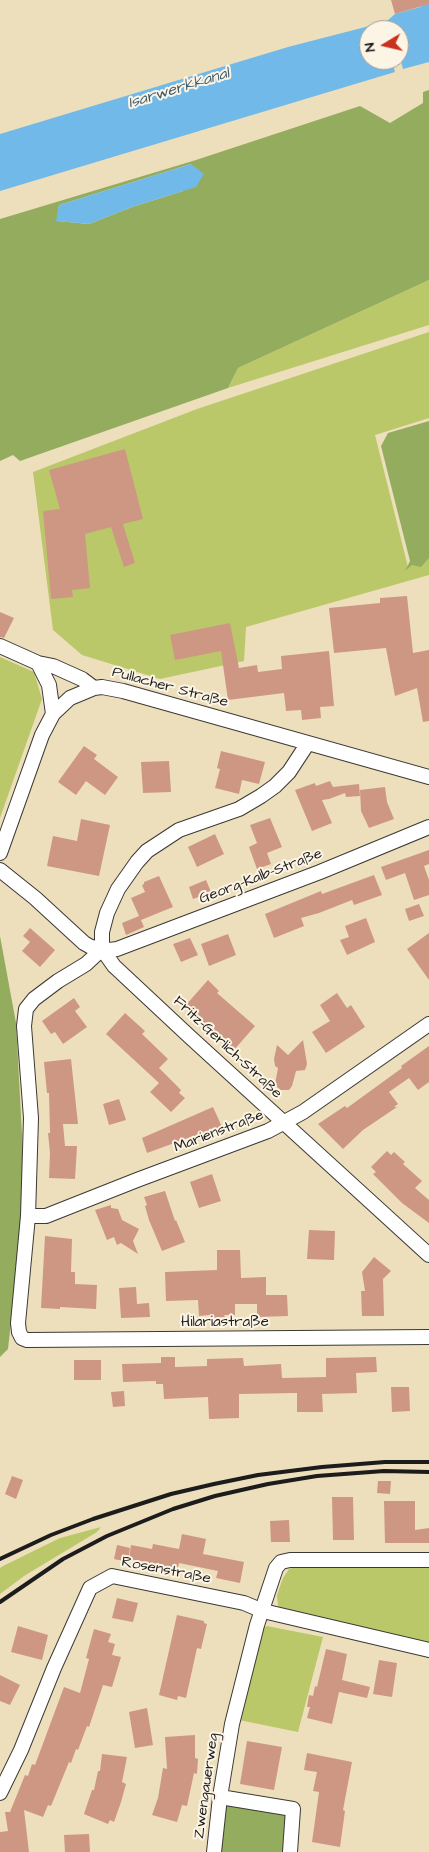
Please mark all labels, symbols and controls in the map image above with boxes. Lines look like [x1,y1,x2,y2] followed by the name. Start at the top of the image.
[359,20,409,70] north arrow
[360,41,381,53] text: N
[126,65,232,113] water label: Isarwerkkanal
[110,664,230,712] street label: Pullacher Straße
[197,845,325,909] street label: Georg-Kalb-Straße
[169,993,285,1103] street label: Fritz-Gerlich-Straße
[172,1107,266,1157] street label: Marienstraße
[181,1314,269,1332] street label: Hilariastraße
[120,1554,212,1588] street label: Rosenstraße
[191,1732,223,1840] street label: Zwengauerweg

